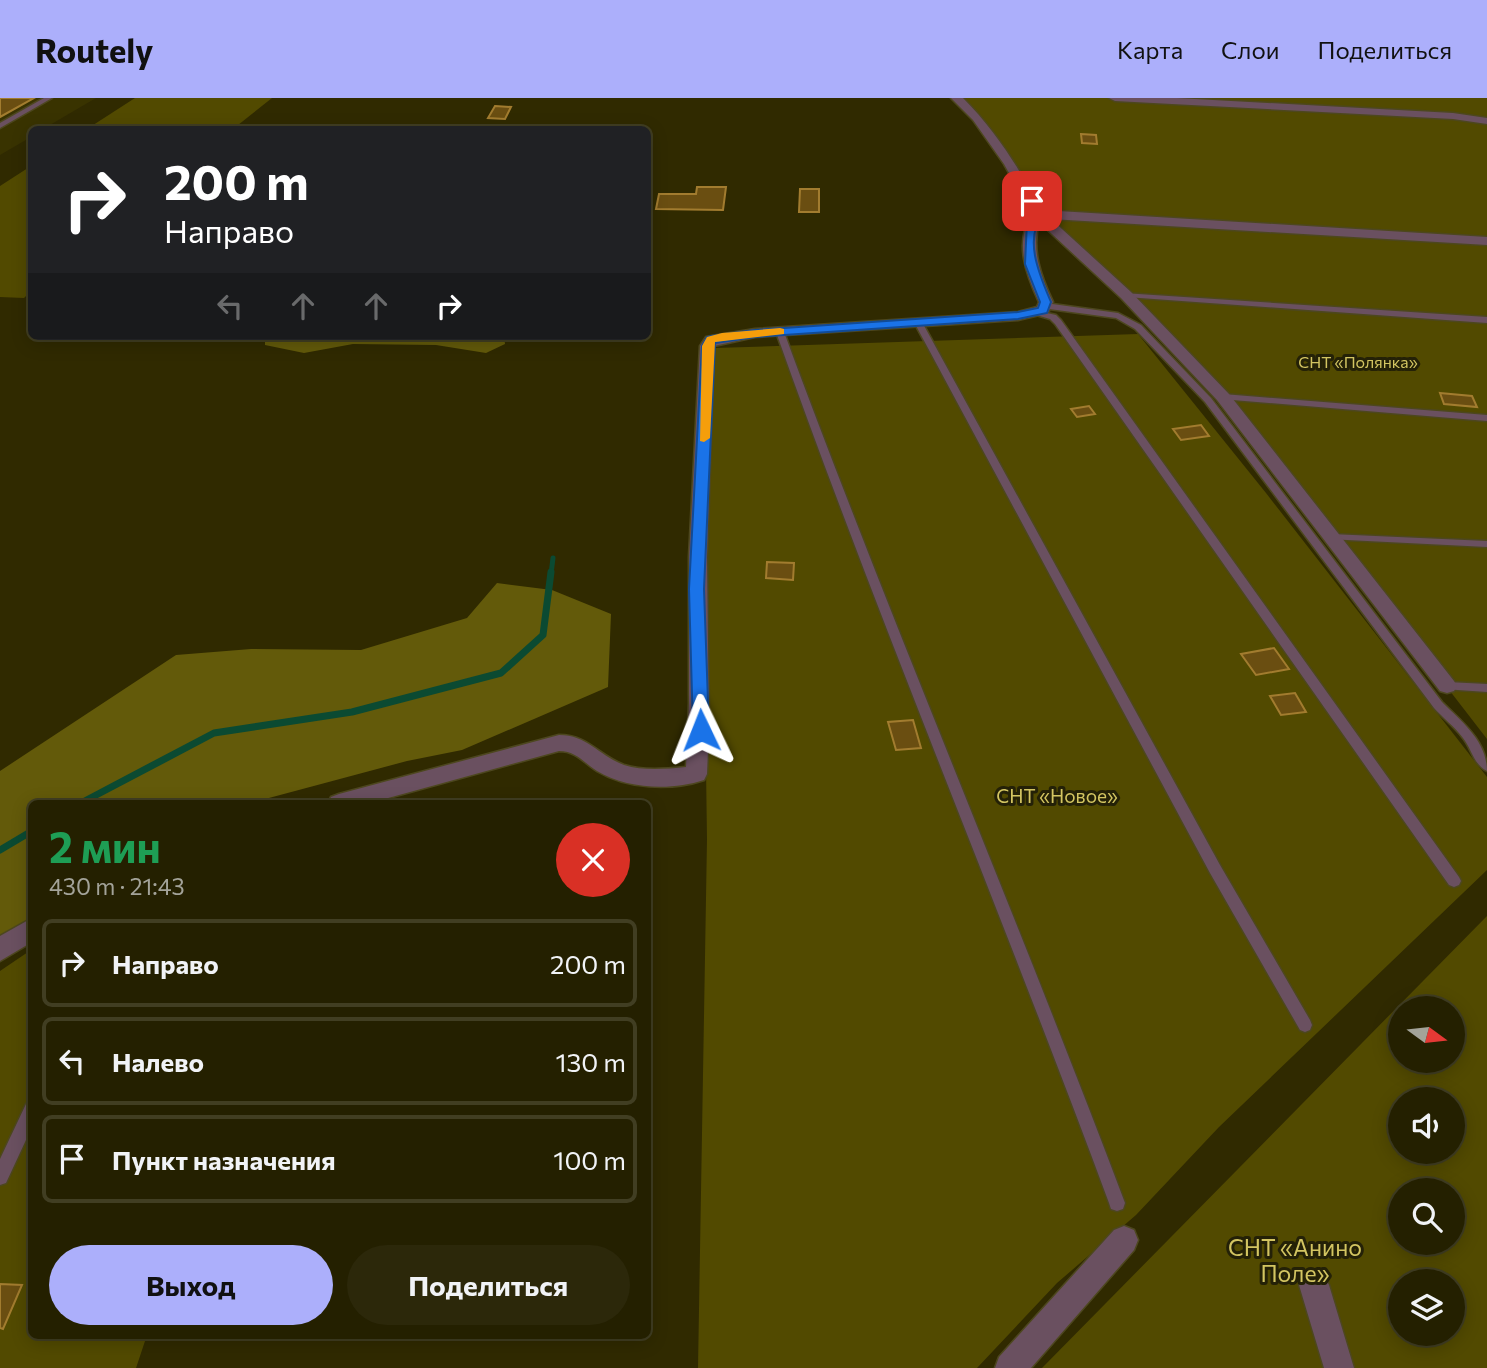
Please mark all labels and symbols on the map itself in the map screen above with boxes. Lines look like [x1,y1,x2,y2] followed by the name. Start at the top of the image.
[1002,171,1062,231] pin
[1298,352,1418,371] park label: СНТ «Полянка»
[664,693,738,767] position arrow
[996,784,1118,807] park label: СНТ «Новое»
[1388,996,1465,1073] north arrow
[1228,1233,1362,1287] park label: СНТ «Анино Поле»

